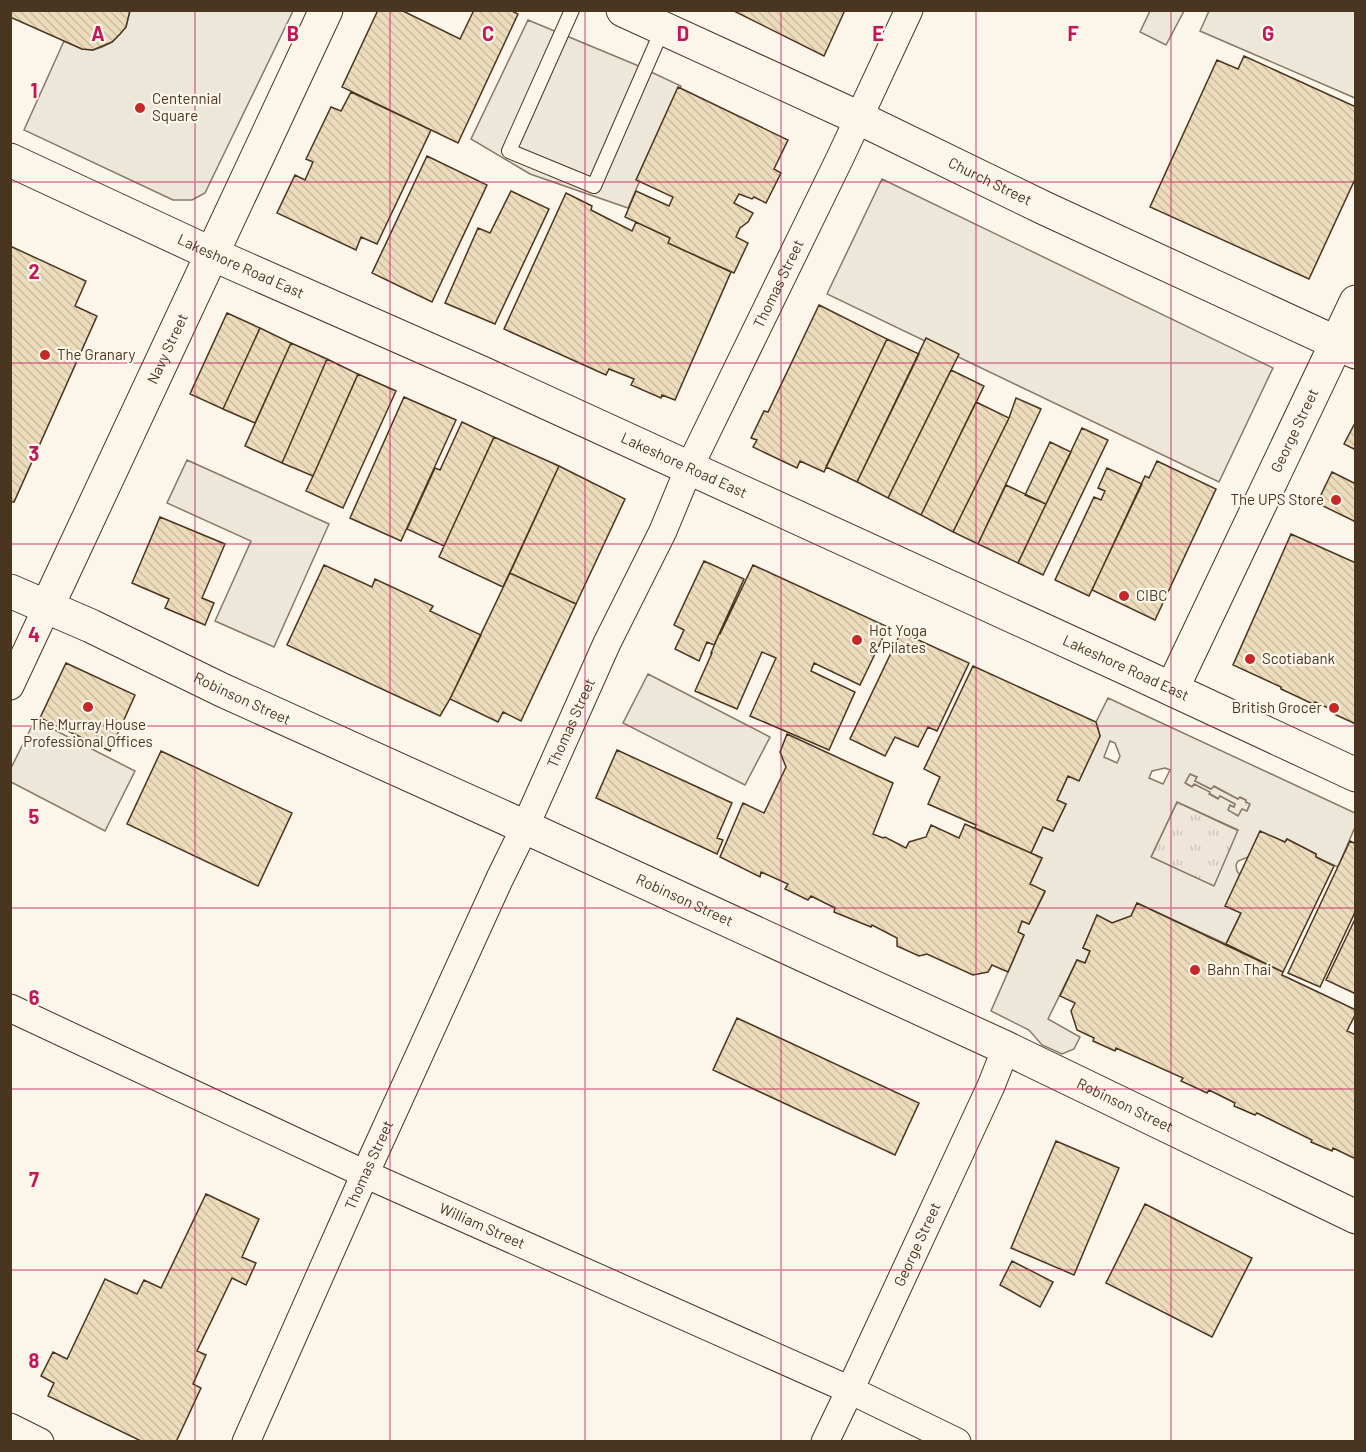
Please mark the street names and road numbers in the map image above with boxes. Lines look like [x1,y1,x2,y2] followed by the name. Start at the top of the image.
[946,153,1035,209] street label: Church Street
[175,229,307,301] street label: Lakeshore Road East
[749,236,807,331] street label: Thomas Street
[143,310,191,387] street label: Navy Street
[1266,385,1322,475] street label: George Street
[618,428,750,501] street label: Lakeshore Road East
[1060,630,1192,704] street label: Lakeshore Road East
[191,668,294,728] street label: Robinson Street
[543,675,598,770] street label: Thomas Street
[633,869,736,929] street label: Robinson Street
[1074,1074,1177,1135] street label: Robinson Street
[340,1117,396,1212] street label: Thomas Street
[437,1198,528,1252] street label: William Street
[889,1199,944,1289] street label: George Street

